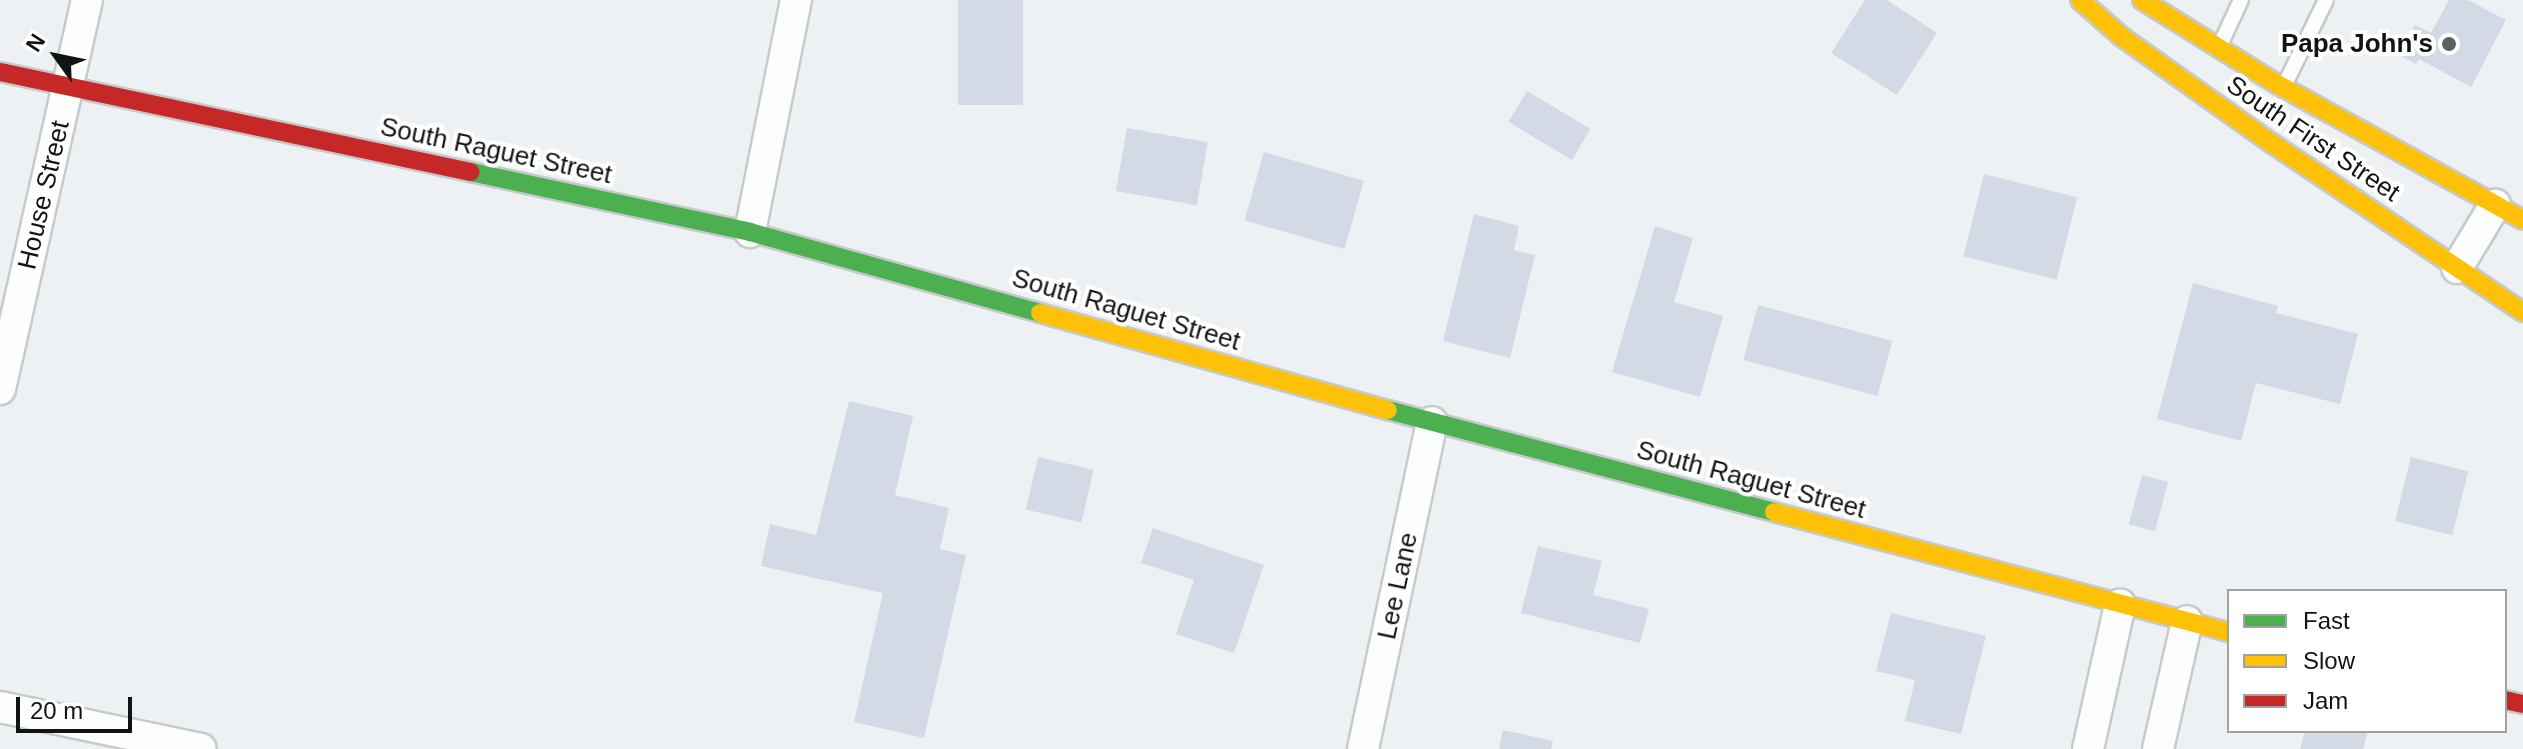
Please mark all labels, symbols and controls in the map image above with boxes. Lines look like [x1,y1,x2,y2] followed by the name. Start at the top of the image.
[16,16,96,96] north arrow
[2281,28,2433,60] place label: Papa John's
[21,29,50,56] text: N
[2440,35,2458,53] marker: Papa John's
[2220,70,2406,208] street label: South First Street
[378,111,614,191] street label: South Raguet Street
[12,118,76,272] street label: House Street
[1008,263,1244,357] street label: South Raguet Street
[1633,434,1869,526] street label: South Raguet Street
[1371,530,1425,642] street label: Lee Lane
[2227,589,2507,733] legend
[2303,607,2350,634] text: Fast
[2303,647,2355,674] text: Slow
[20,681,136,731] scale bar
[2303,687,2348,714] text: Jam
[30,697,83,724] text: 20 m

